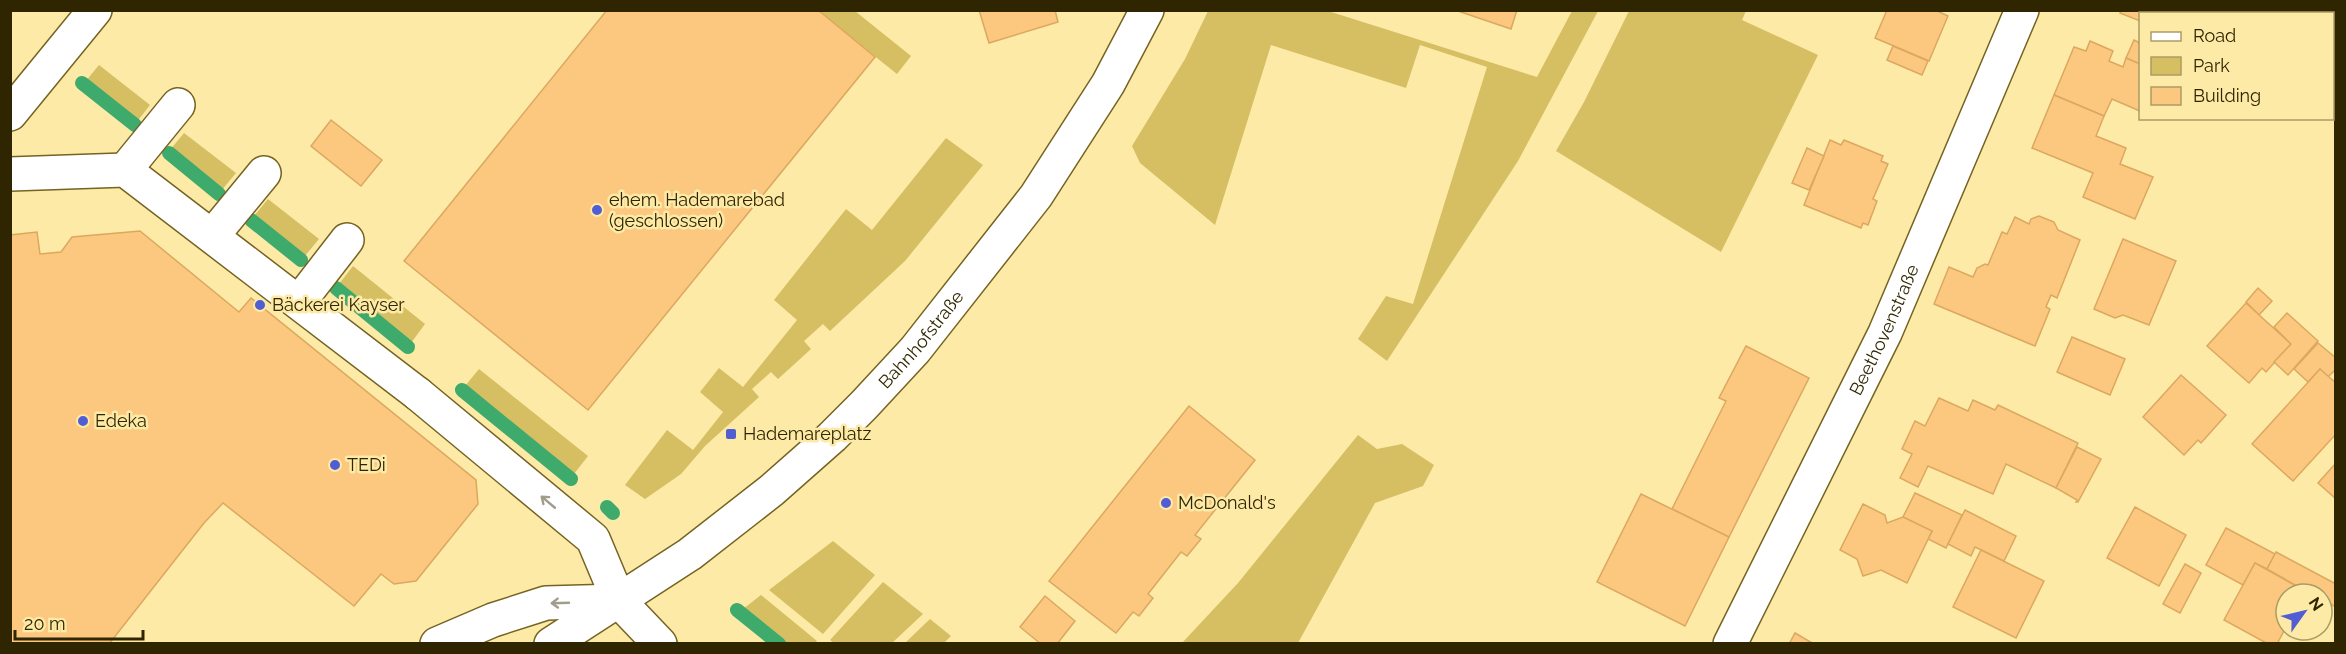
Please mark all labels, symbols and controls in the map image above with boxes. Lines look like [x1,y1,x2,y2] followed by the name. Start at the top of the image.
[2139,12,2334,120] legend
[2193,25,2236,46] text: Road
[2193,55,2230,76] text: Park
[2193,85,2261,106] text: Building
[609,189,785,231] place label: ehem. Hademarebad (geschlossen)
[590,203,604,217] marker: ehem. Hademarebad (geschlossen)
[1845,261,1923,399] street label: Beethovenstraße
[874,286,968,392] street label: Bahnhofstraße
[272,294,405,315] place label: Bäckerei Kayser
[253,298,267,312] marker: Bäckerei Kayser
[95,410,147,431] place label: Edeka
[76,414,90,428] marker: Edeka
[743,423,871,444] place label: Hademareplatz
[724,427,738,441] marker: Hademareplatz
[347,454,386,475] place label: TEDi
[328,458,342,472] marker: TEDi
[1178,492,1276,513] place label: McDonald's
[540,495,556,508] one-way arrow
[1159,496,1173,510] marker: McDonald's
[2274,582,2334,642] north arrow
[2305,594,2327,614] text: N
[551,597,571,608] one-way arrow
[15,603,142,641] scale bar
[24,613,66,634] text: 20 m

